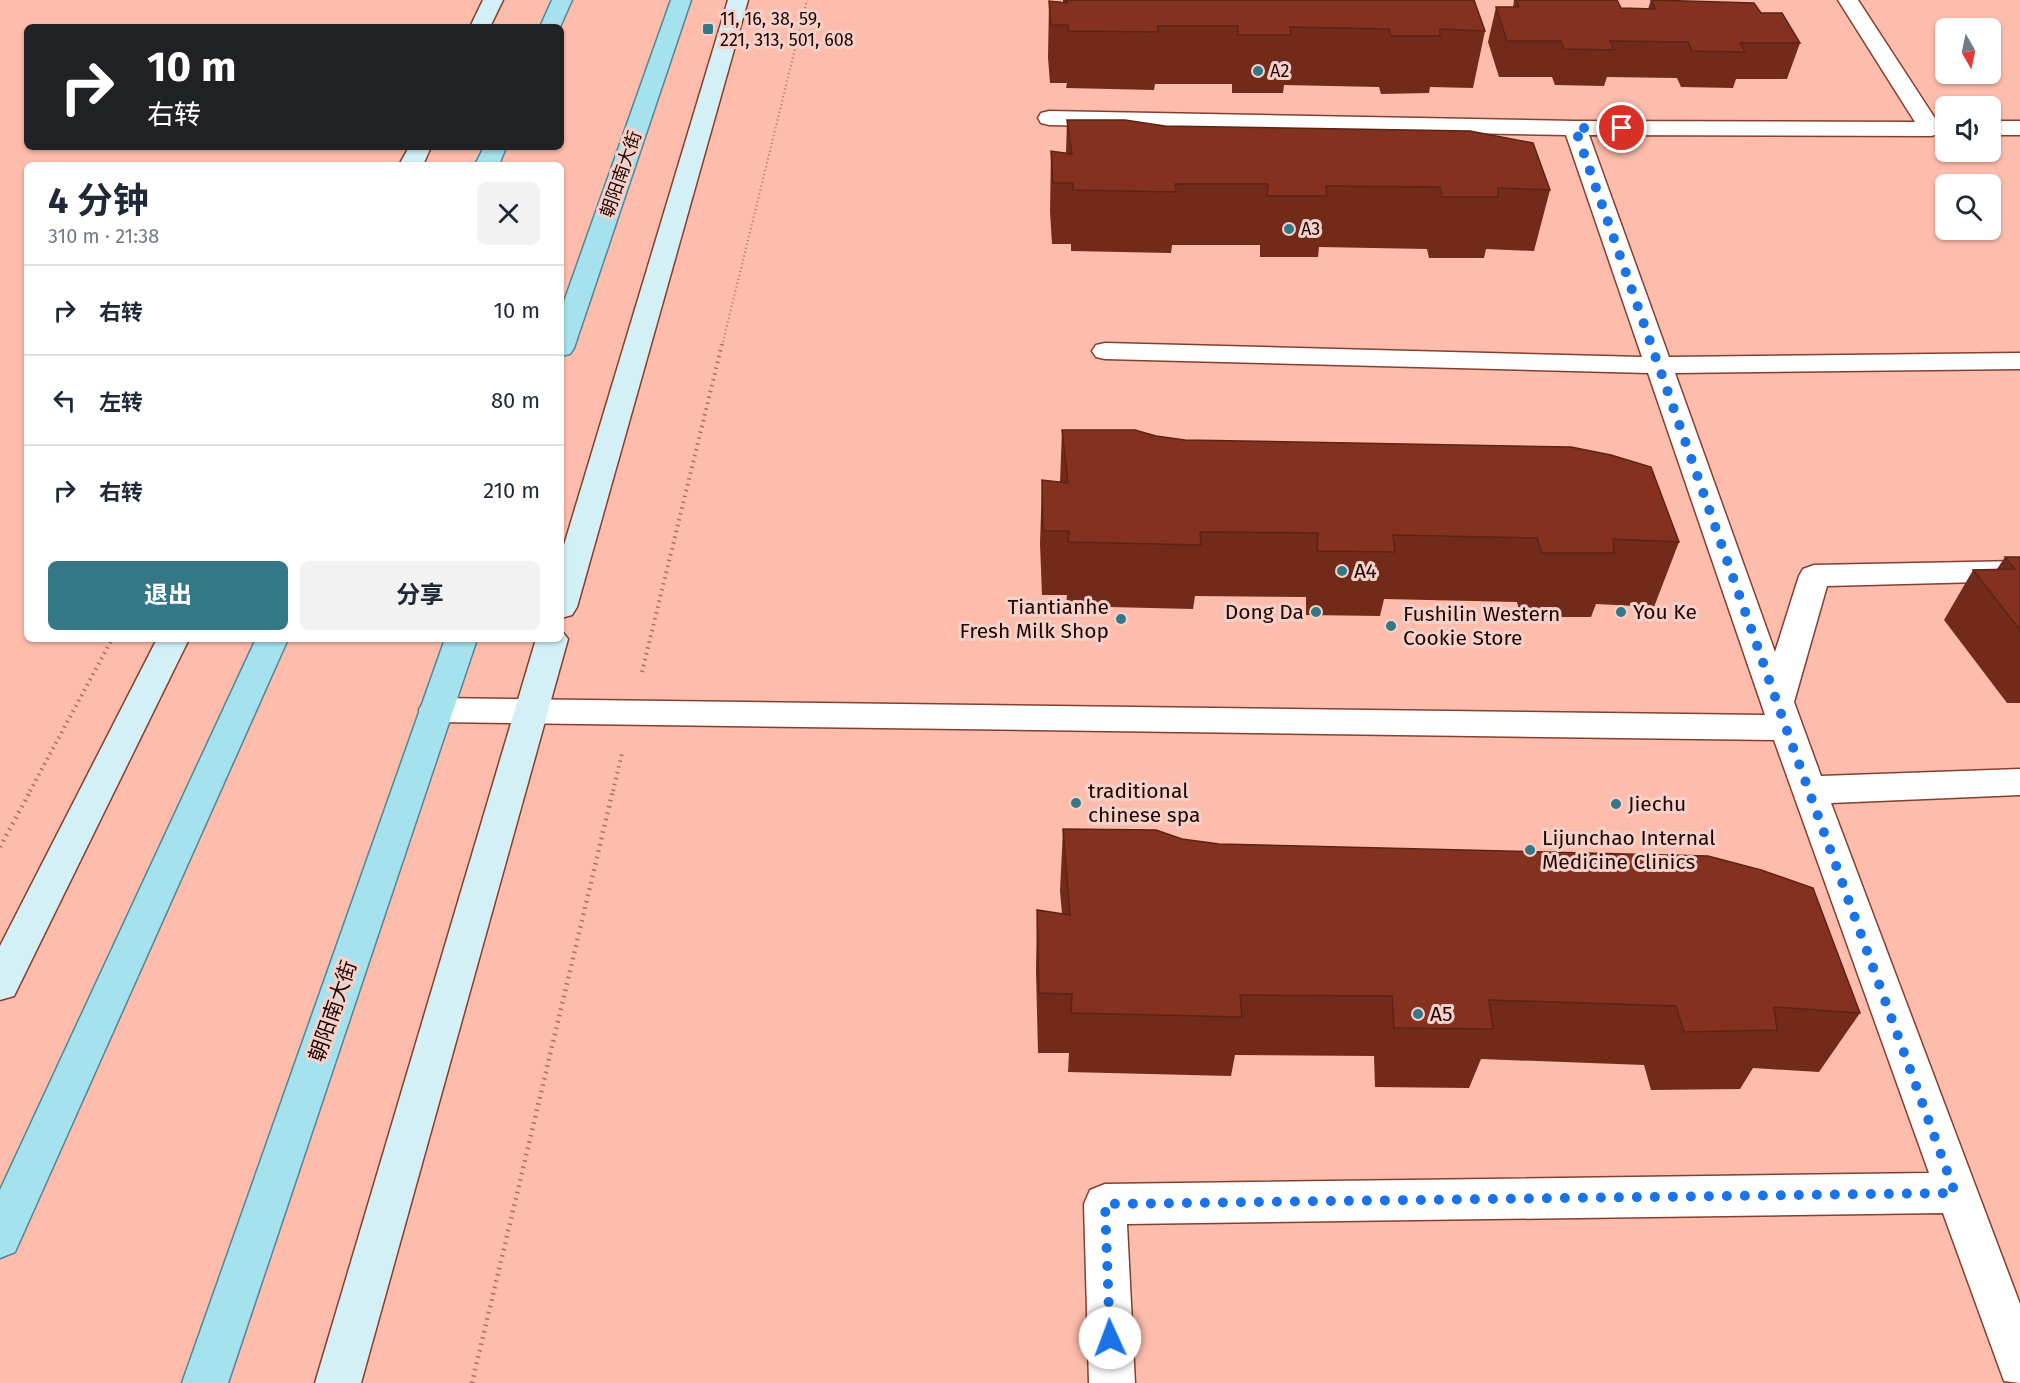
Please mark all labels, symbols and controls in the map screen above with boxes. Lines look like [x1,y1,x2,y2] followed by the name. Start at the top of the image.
[720,8,854,51] place label: 11, 16, 38, 59, 221, 313, 501, 608
[1935,18,2001,84] north arrow
[1935,18,2001,240] map controls
[701,22,715,36] marker: 11, 16, 38, 59, 221, 313, 501, 608
[147,42,237,92] text: 10 m
[48,48,126,126] icon: right
[1270,60,1289,82] place label: A2
[1251,64,1265,78] marker: A2
[1935,96,2001,162] button: sound
[147,99,201,131] text: 右转
[1596,102,1647,153] pin
[1605,111,1638,144] icon: arrive
[596,128,646,220] street label: 朝阳南大街
[1935,174,2001,240] button: search
[48,179,149,223] text: 4 分钟
[477,182,540,245] button: close
[1301,218,1320,240] place label: A3
[1282,222,1296,236] marker: A3
[48,224,159,248] text: 310 m · 21:38
[48,294,81,327] icon: right
[494,297,540,324] text: 10 m
[99,299,143,326] text: 右转
[48,384,81,417] icon: left
[491,387,540,414] text: 80 m
[99,389,143,416] text: 左转
[48,474,81,507] icon: right
[483,477,540,504] text: 210 m
[99,479,143,506] text: 右转
[1354,558,1377,584] place label: A4
[48,561,288,630] button: 退出
[300,561,540,630] button: 分享
[1335,564,1349,578] marker: A4
[960,594,1109,644] place label: Tiantianhe Fresh Milk Shop
[1225,599,1304,625] place label: Dong Da
[1633,599,1697,625] place label: You Ke
[1403,601,1560,651] place label: Fushilin Western Cookie Store
[1309,605,1323,619] marker: Dong Da
[1614,605,1628,619] marker: You Ke
[1114,612,1128,626] marker: Tiantianhe Fresh Milk Shop
[1384,619,1398,633] marker: Fushilin Western Cookie Store
[1088,778,1200,828] place label: traditional chinese spa
[1628,791,1686,817] place label: Jiechu
[1069,796,1083,810] marker: traditional chinese spa
[1609,797,1623,811] marker: Jiechu
[1542,825,1715,875] place label: Lijunchao Internal Medicine Clinics
[1523,843,1537,857] marker: Lijunchao Internal Medicine Clinics
[304,957,362,1065] street label: 朝阳南大街
[1430,1001,1453,1027] place label: A5
[1411,1007,1425,1021] marker: A5
[1078,1306,1142,1370] position arrow

